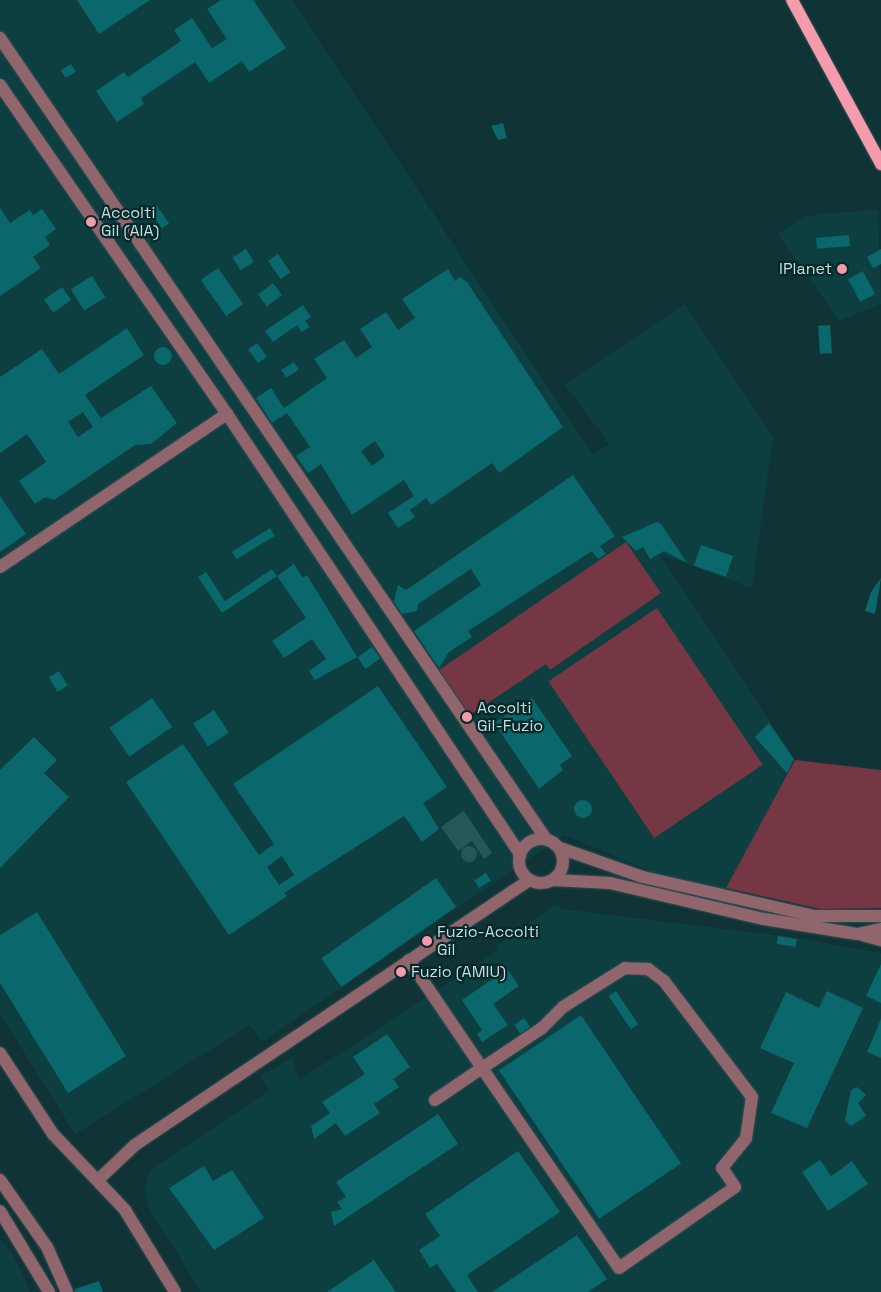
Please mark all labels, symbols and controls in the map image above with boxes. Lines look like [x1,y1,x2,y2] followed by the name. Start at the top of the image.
[101,203,159,241] place label: Accolti Gil (AIA)
[85,216,97,228] marker: Accolti Gil (AIA)
[779,259,832,279] place label: IPlanet
[836,263,848,275] marker: IPlanet
[477,698,543,736] place label: Accolti Gil-Fuzio
[461,711,473,723] marker: Accolti Gil-Fuzio
[437,922,539,960] place label: Fuzio-Accolti Gil
[421,935,433,947] marker: Fuzio-Accolti Gil
[411,962,506,982] place label: Fuzio (AMIU)
[395,966,407,978] marker: Fuzio (AMIU)

